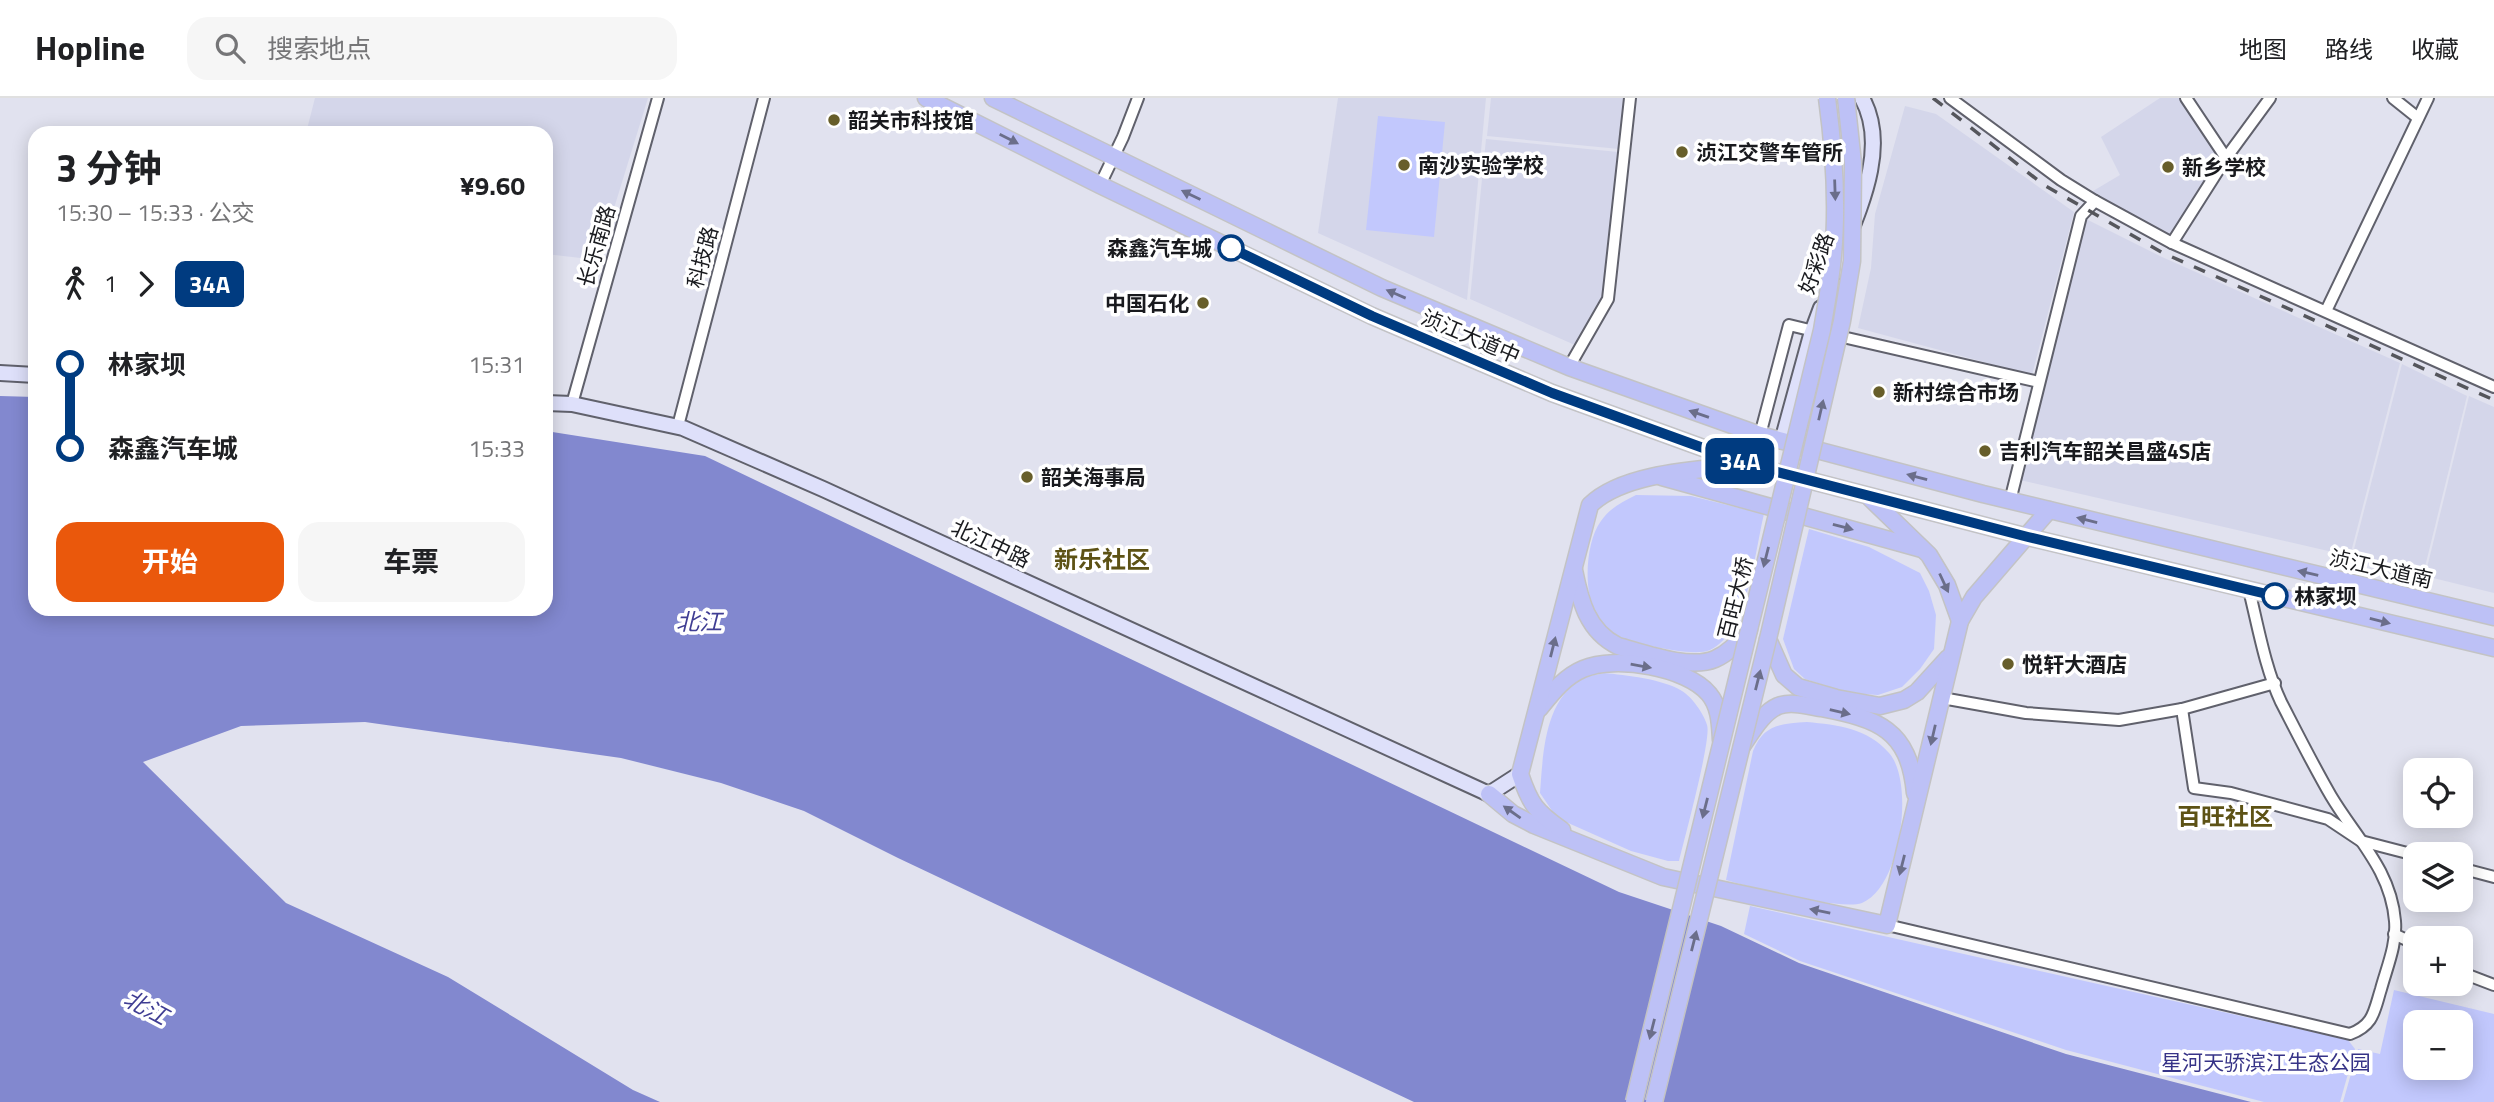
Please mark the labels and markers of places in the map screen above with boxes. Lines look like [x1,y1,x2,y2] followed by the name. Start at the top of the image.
[848,104,974,136] place label: 韶关市科技馆
[826,112,842,128] marker: 韶关市科技馆
[1696,136,1843,168] place label: 浈江交警车管所
[1674,144,1690,160] marker: 浈江交警车管所
[1418,149,1544,181] place label: 南沙实验学校
[2182,151,2266,183] place label: 新乡学校
[1396,157,1412,173] marker: 南沙实验学校
[2160,159,2176,175] marker: 新乡学校
[1107,232,1212,264] place label: 森鑫汽车城
[1218,235,1244,261] marker: 森鑫汽车城
[1105,287,1189,319] place label: 中国石化
[1195,295,1211,311] marker: 中国石化
[1893,376,2019,408] place label: 新村综合市场
[1871,384,1887,400] marker: 新村综合市场
[1999,435,2211,467] place label: 吉利汽车韶关昌盛4S店
[1977,443,1993,459] marker: 吉利汽车韶关昌盛4S店
[1041,461,1146,493] place label: 韶关海事局
[1019,469,1035,485] marker: 韶关海事局
[2294,580,2357,612] place label: 林家坝
[2262,583,2288,609] marker: 林家坝
[2022,648,2127,680] place label: 悦轩大酒店
[2000,656,2016,672] marker: 悦轩大酒店

